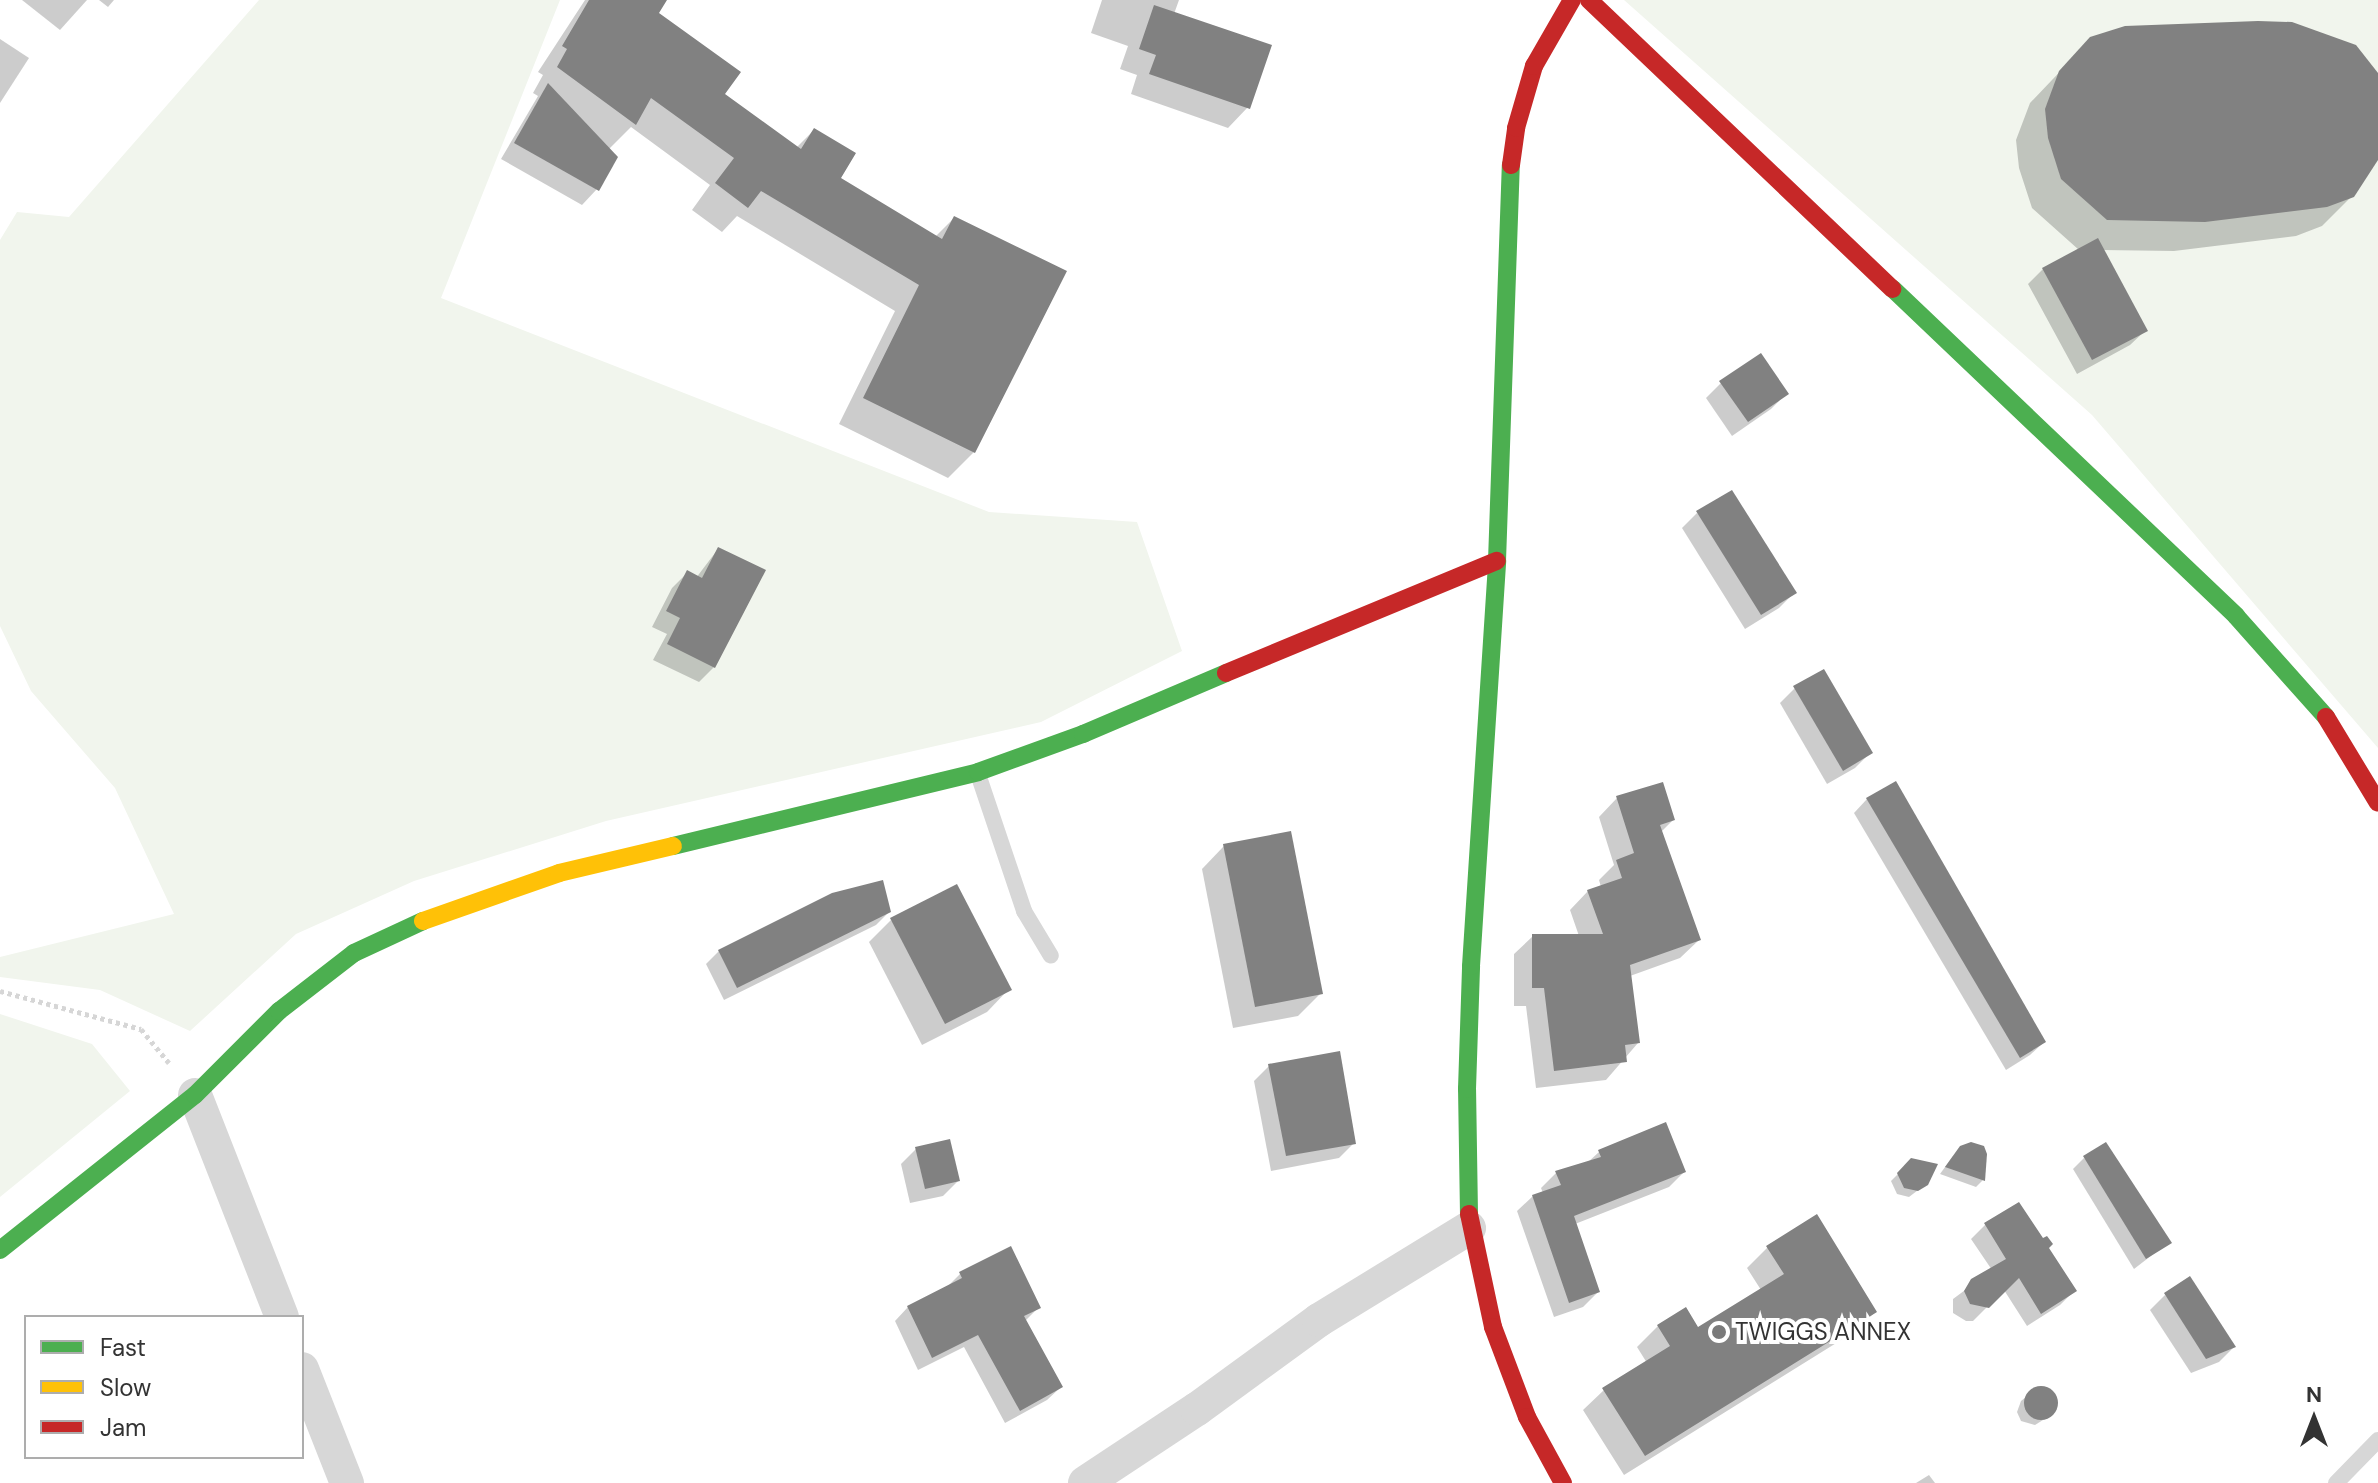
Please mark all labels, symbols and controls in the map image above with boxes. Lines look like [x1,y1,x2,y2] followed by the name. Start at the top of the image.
[24,1315,304,1459] legend
[1735,1318,1911,1346] place label: TWIGGS ANNEX
[1710,1323,1728,1341] marker: TWIGGS ANNEX
[100,1332,146,1363] text: Fast
[100,1372,151,1403] text: Slow
[2274,1379,2354,1459] north arrow
[2306,1380,2322,1409] text: N
[100,1412,146,1443] text: Jam

